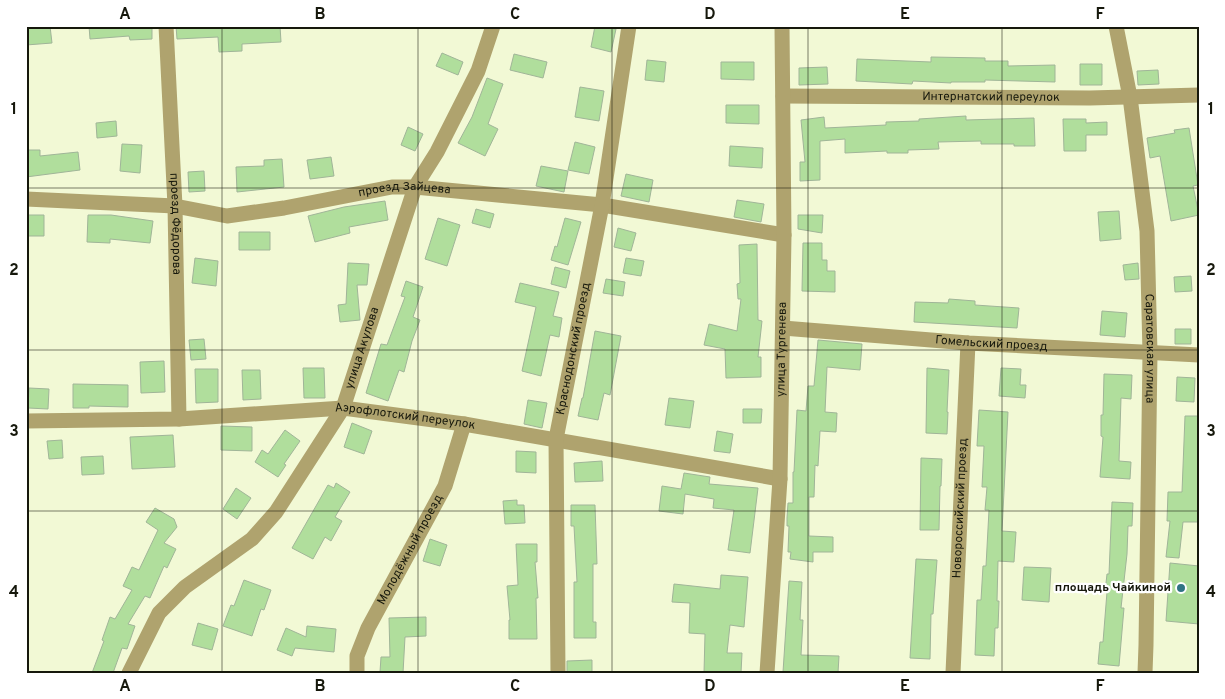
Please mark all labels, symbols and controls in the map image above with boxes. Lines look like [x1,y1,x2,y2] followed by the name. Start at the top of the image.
[119,5,131,25] text: A
[314,5,326,25] text: B
[510,5,520,25] text: C
[704,5,716,25] text: D
[900,5,910,25] text: E
[1095,5,1105,25] text: F
[922,89,1060,106] street label: Интернатский переулок
[11,100,17,120] text: 1
[1208,100,1214,120] text: 1
[165,172,184,275] street label: проезд Фёдорова
[357,179,451,201] street label: проезд Зайцева
[9,261,19,281] text: 2
[1206,261,1216,281] text: 2
[553,281,595,416] street label: Краснодонский проезд
[1141,293,1158,404] street label: Саратовская улица
[773,302,791,397] street label: улица Тургенева
[342,305,383,391] street label: улица Акулова
[935,332,1048,355] street label: Гомельский проезд
[334,400,477,434] street label: Аэрофлотский переулок
[9,422,19,442] text: 3
[1206,422,1216,442] text: 3
[949,438,972,579] street label: Новороссийский проезд
[374,492,447,608] street label: Молодёжный проезд
[1055,580,1171,596] place label: площадь Чайкиной
[1175,582,1187,594] marker: площадь Чайкиной
[9,583,19,603] text: 4
[1206,583,1216,603] text: 4
[119,677,131,697] text: A
[314,677,326,697] text: B
[510,677,520,697] text: C
[704,677,716,697] text: D
[900,677,910,697] text: E
[1095,677,1105,697] text: F

